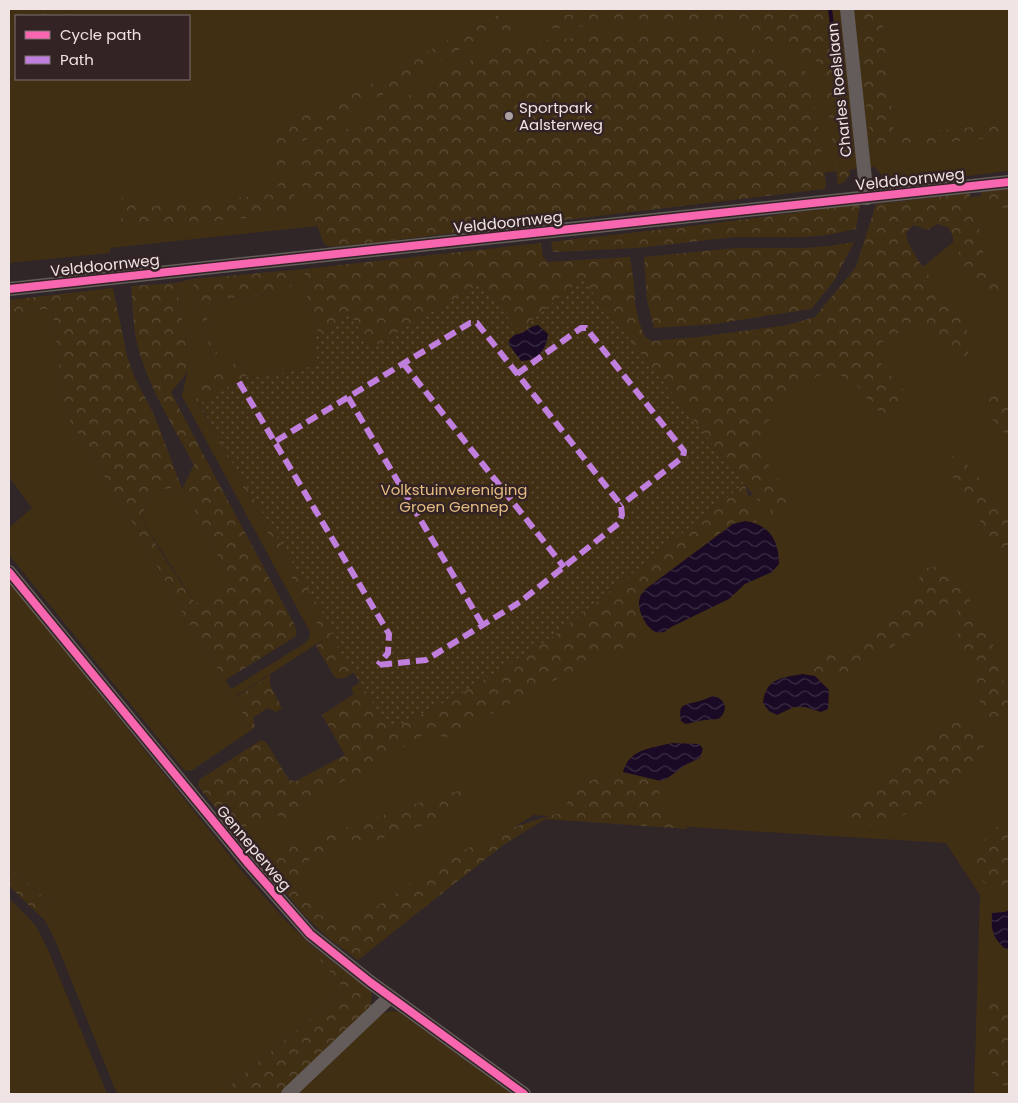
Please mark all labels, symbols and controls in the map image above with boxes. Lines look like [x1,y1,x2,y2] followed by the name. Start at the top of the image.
[15,15,190,80] legend
[822,22,856,158] street label: Charles Roelslaan
[60,24,141,45] text: Cycle path
[60,49,94,70] text: Path
[519,97,603,135] place label: Sportpark Aalsterweg
[503,110,515,122] marker: Sportpark Aalsterweg
[854,163,966,195] street label: Velddoornweg
[452,206,564,238] street label: Velddoornweg
[49,249,161,281] street label: Velddoornweg
[381,479,527,517] park label: Volkstuinvereniging Groen Gennep
[212,801,296,895] street label: Genneperweg

